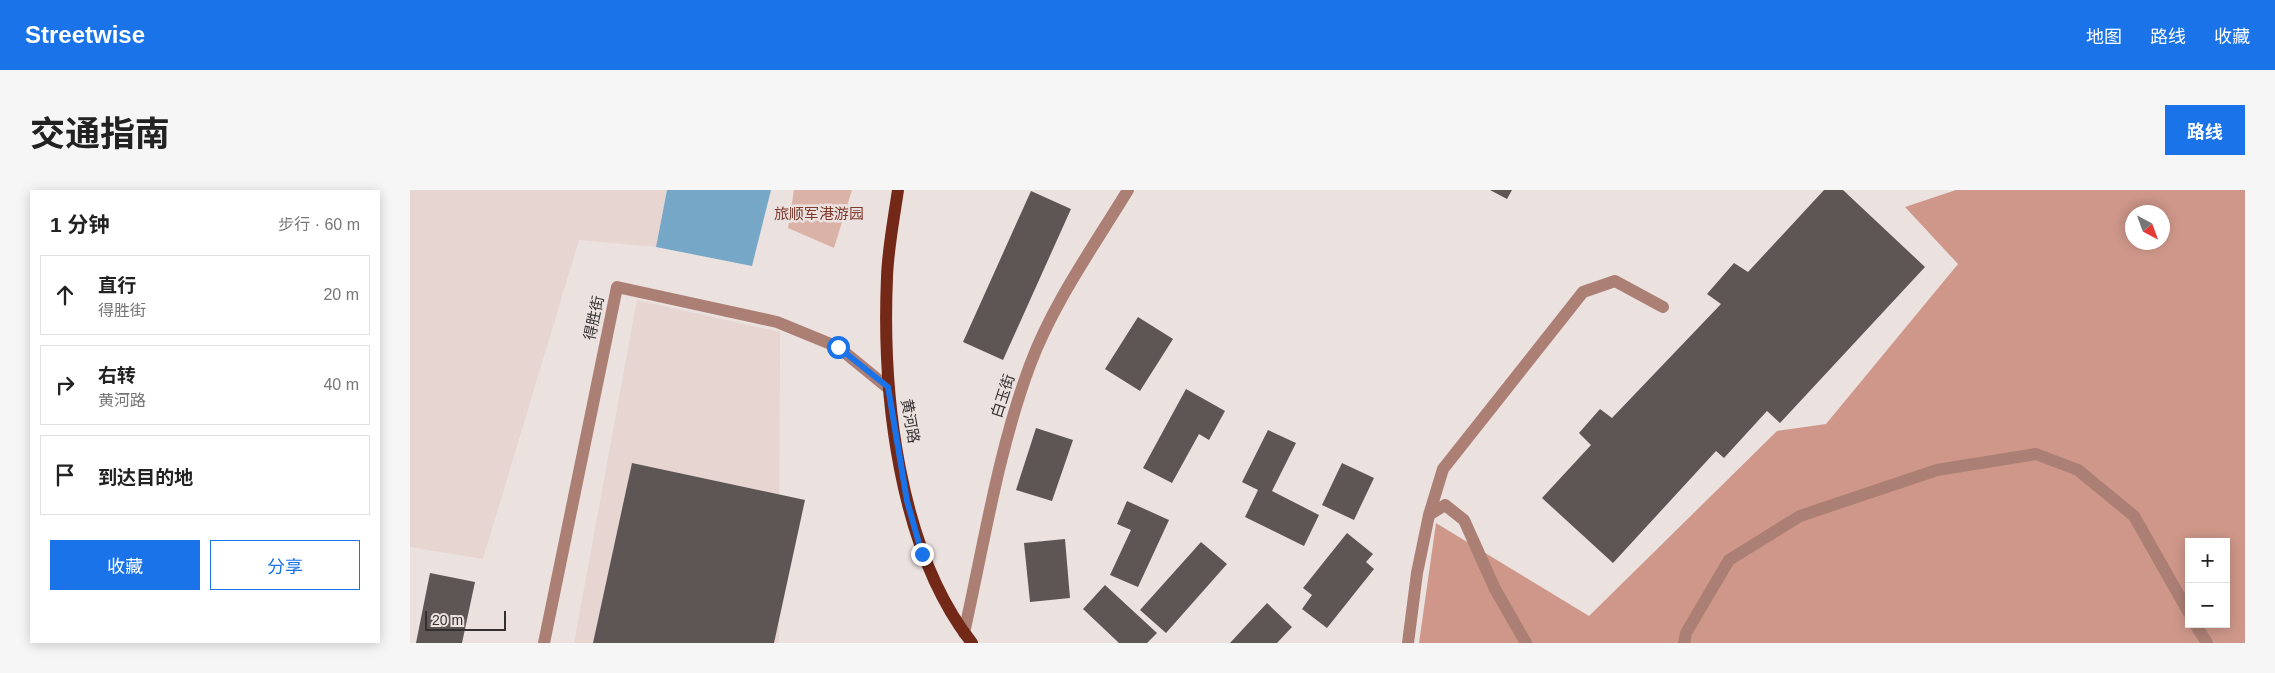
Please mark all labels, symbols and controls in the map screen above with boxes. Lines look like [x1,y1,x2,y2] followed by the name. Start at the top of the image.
[25,21,145,48] text: Streetwise
[2086,27,2122,47] text: 地图
[2150,27,2186,47] text: 路线
[2214,27,2250,47] text: 收藏
[2165,105,2245,155] button: 路线
[30,114,170,153] text: 交通指南
[774,205,864,222] park label: 旅顺军港游园
[2125,205,2170,250] north arrow
[50,213,110,236] text: 1 分钟
[278,216,360,233] text: 步行 · 60 m
[98,275,136,296] text: 直行
[51,281,79,309] icon: ahead
[323,286,359,303] text: 20 m
[581,294,607,342] street label: 得胜街
[98,302,146,319] text: 得胜街
[827,336,850,359] route start
[98,365,136,386] text: 右转
[51,371,79,399] icon: right
[987,372,1018,420] street label: 白玉街
[323,376,359,393] text: 40 m
[98,392,146,409] text: 黄河路
[898,397,923,445] street label: 黄河路
[51,461,79,489] icon: arrive
[98,467,193,488] text: 到达目的地
[2185,538,2230,628] map controls
[2185,538,2230,583] button: +
[50,540,200,590] button: 收藏
[210,540,360,590] button: 分享
[911,543,934,566] route end
[2185,583,2230,628] button: −
[425,608,506,631] scale bar
[432,612,463,628] text: 20 m

